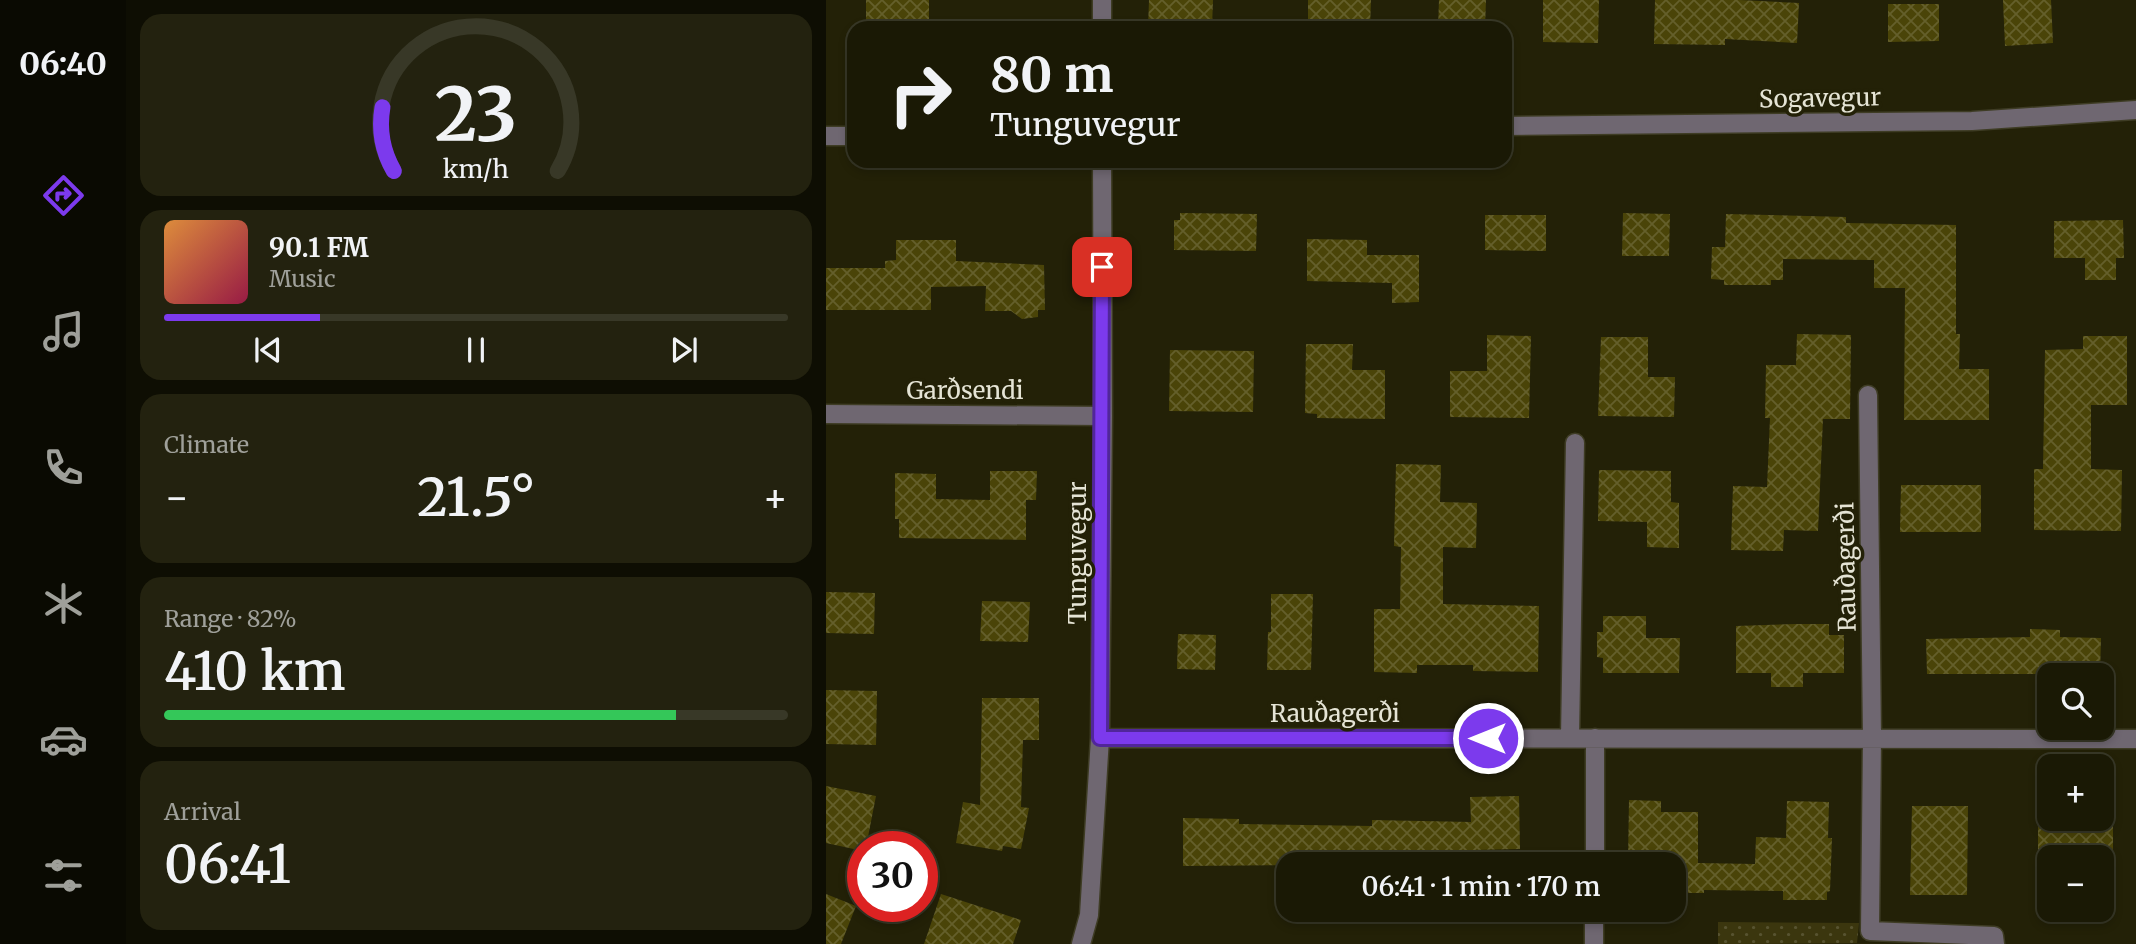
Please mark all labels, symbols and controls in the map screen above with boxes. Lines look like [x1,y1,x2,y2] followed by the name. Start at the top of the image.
[19,44,107,84] text: 06:40
[990,44,1113,105] text: 80 m
[875,49,966,140] icon: right
[435,69,517,161] text: 23
[1759,81,1882,115] street label: Sogavegur
[990,105,1181,145] text: Tunguvegur
[443,153,509,185] text: km/h
[39,171,88,220] icon: directions
[269,231,369,264] text: 90.1 FM
[1072,237,1132,297] pin
[1083,248,1121,286] icon: arrive
[269,264,336,293] text: Music
[39,307,88,356] icon: music
[249,331,287,369] icon: previous
[457,331,495,369] icon: pause
[665,331,703,369] icon: next
[906,375,1024,406] street label: Garðsendi
[164,430,249,459] text: Climate
[39,443,88,492] icon: phone
[417,465,535,530] text: 21.5°
[164,474,189,521] text: −
[763,474,788,521] text: +
[1062,481,1093,625] street label: Tunguvegur
[1829,502,1863,632] street label: Rauðagerði
[39,579,88,628] icon: climate
[164,604,297,633] text: Range · 82%
[164,639,346,704] text: 410 km
[2037,663,2114,922] map controls
[2037,663,2114,740] button: search
[1270,698,1400,729] street label: Rauðagerði
[1451,701,1525,775] position arrow
[39,715,88,764] icon: car
[2037,754,2114,831] button: +
[164,797,241,826] text: Arrival
[847,831,938,922] speed limit sign: 30
[164,832,291,897] text: 06:41
[2037,845,2114,922] button: −
[39,851,88,900] icon: filters
[1362,870,1600,903] text: 06:41 · 1 min · 170 m

